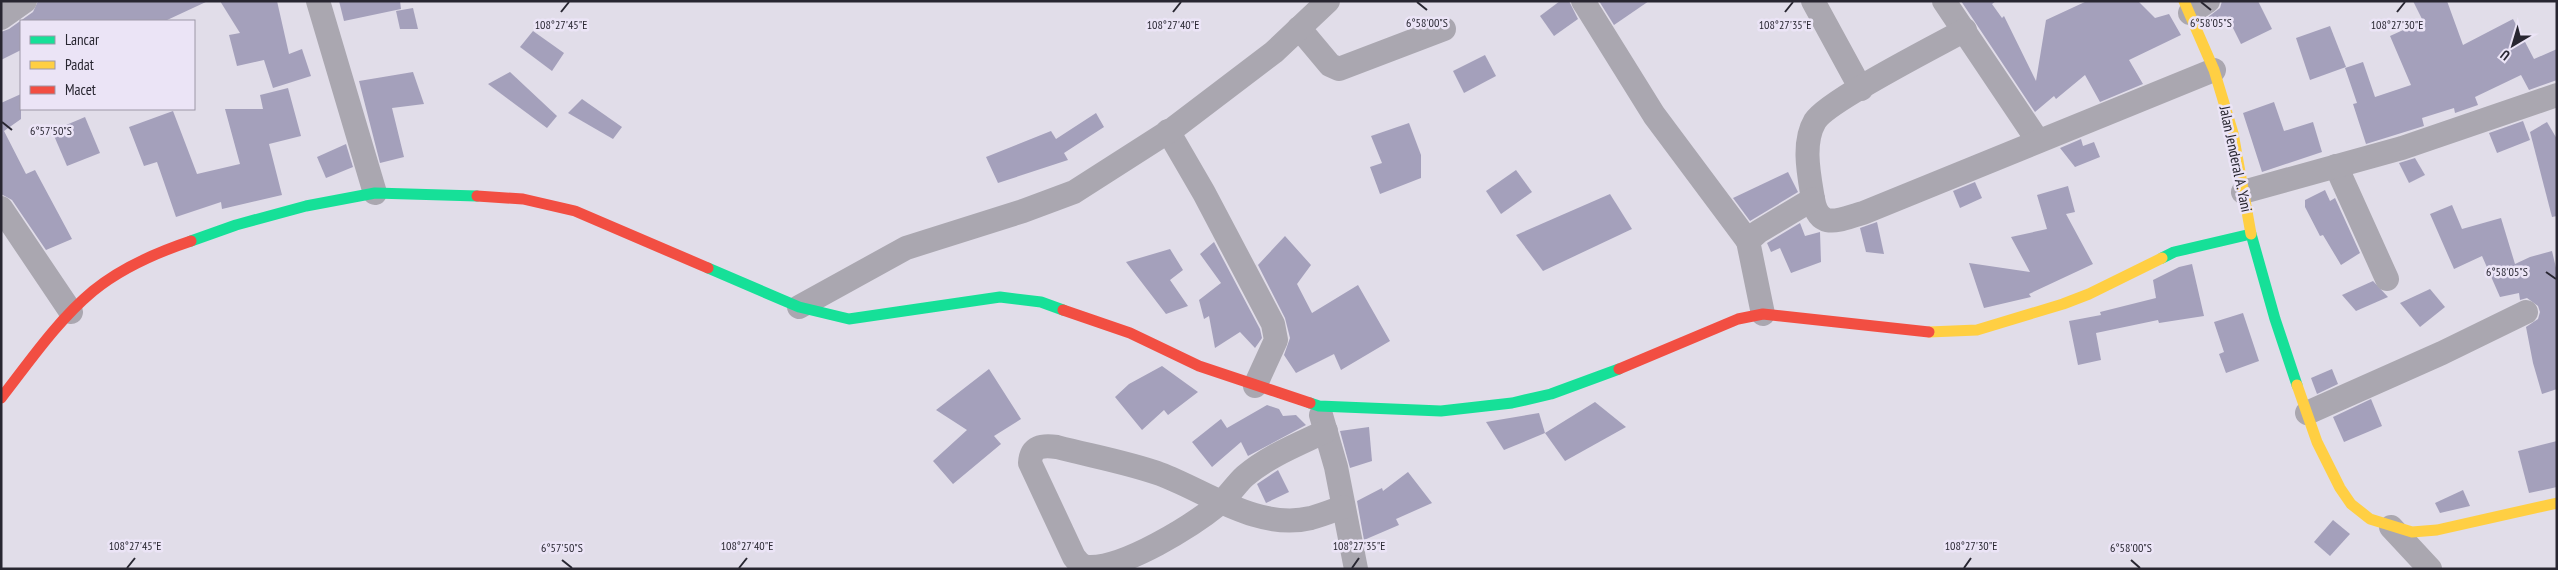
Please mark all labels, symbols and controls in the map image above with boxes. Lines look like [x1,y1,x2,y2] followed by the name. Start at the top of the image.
[1406,15,1448,30] text: 6°58'00"S
[2190,15,2232,30] text: 6°58'05"S
[535,17,587,32] text: 108°27'45"E
[1147,17,1199,32] text: 108°27'40"E
[1759,17,1811,32] text: 108°27'35"E
[2371,17,2423,32] text: 108°27'30"E
[20,20,195,110] legend
[2488,20,2538,70] north arrow
[65,30,100,49] text: Lancar
[2497,46,2513,65] text: U
[65,55,94,74] text: Padat
[65,80,96,99] text: Macet
[2215,103,2257,214] street label: Jalan Jenderal A. Yani
[30,123,72,138] text: 6°57'50"S
[2486,264,2528,279] text: 6°58'05"S
[109,538,161,553] text: 108°27'45"E
[721,538,773,553] text: 108°27'40"E
[1333,538,1385,553] text: 108°27'35"E
[1945,538,1997,553] text: 108°27'30"E
[541,540,583,555] text: 6°57'50"S
[2110,540,2152,555] text: 6°58'00"S

